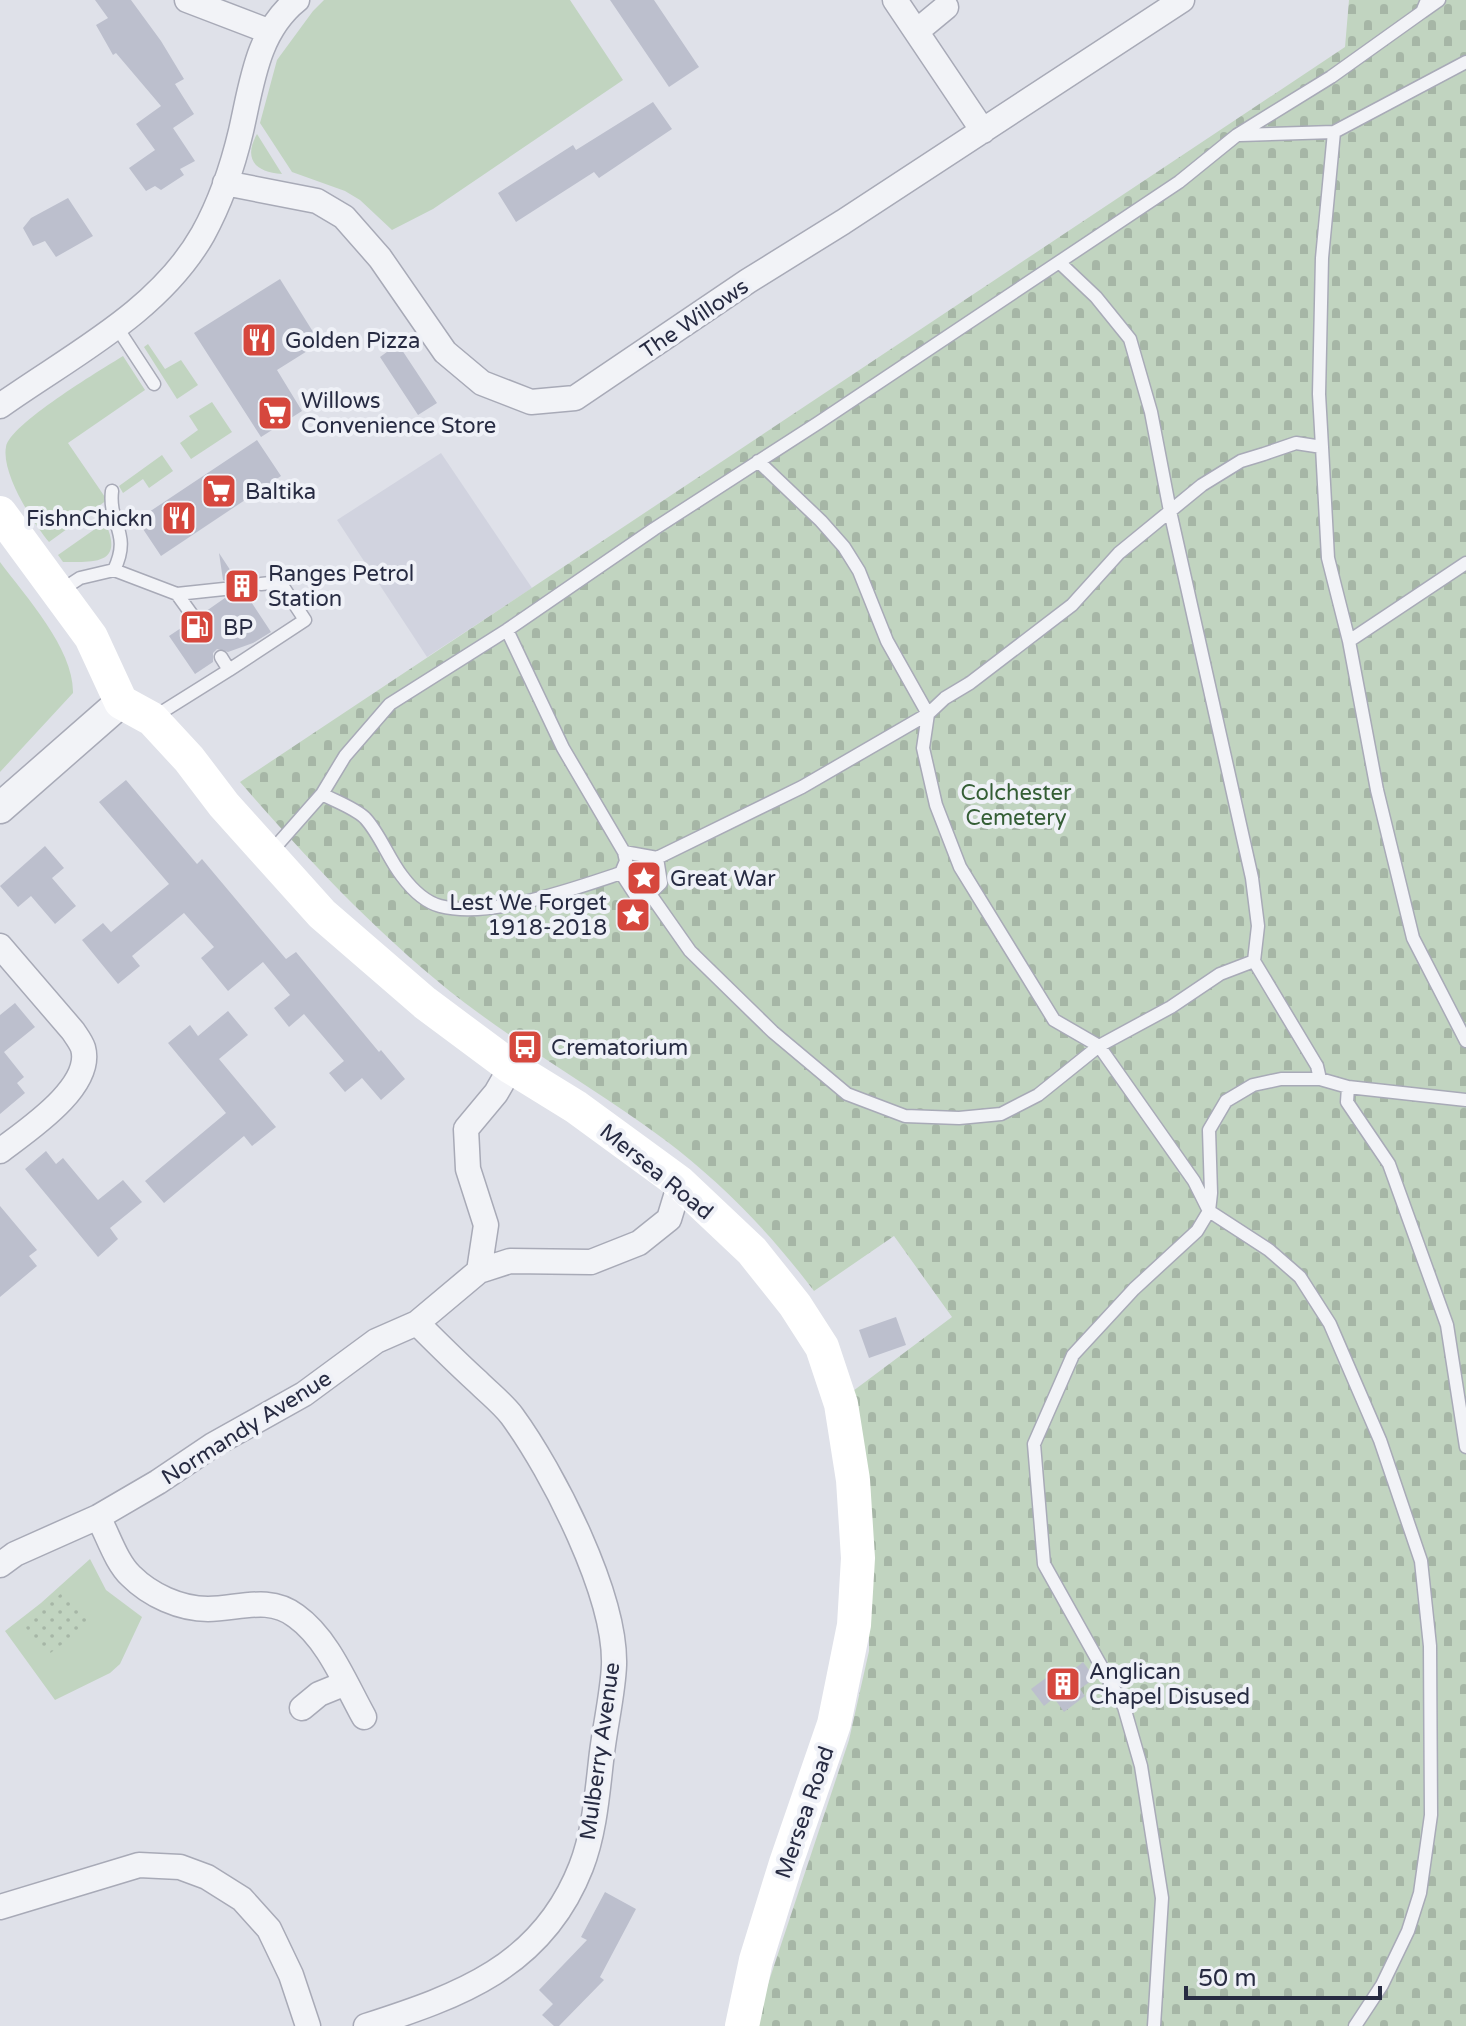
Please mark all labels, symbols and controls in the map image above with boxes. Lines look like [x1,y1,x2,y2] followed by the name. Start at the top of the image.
[636,273,753,364] street label: The Willows
[240,321,278,359] restaurant icon: Golden Pizza
[285,328,420,354] place label: Golden Pizza
[301,388,496,439] place label: Willows Convenience Store
[256,394,294,432] supermarket icon: Willows Convenience Store
[200,472,238,510] supermarket icon: Baltika
[245,479,316,505] place label: Baltika
[160,499,198,537] restaurant icon: FishnChickn
[26,506,153,532] place label: FishnChickn
[268,561,414,612] place label: Ranges Petrol Station
[223,567,261,605] building icon: Ranges Petrol Station
[178,608,216,646] fuel station icon: BP
[223,615,253,641] place label: BP
[961,780,1072,831] park label: Colchester Cemetery
[625,859,663,897] place icon: Great War
[670,866,776,892] place label: Great War
[449,890,607,941] place label: Lest We Forget 1918-2018
[614,896,652,934] place icon: Lest We Forget 1918-2018
[506,1028,544,1066] bus stop icon: Crematorium
[551,1035,688,1061] place label: Crematorium
[594,1118,718,1225] street label: Mersea Road
[157,1365,336,1491] street label: Normandy Avenue
[1089,1659,1250,1710] place label: Anglican Chapel Disused
[575,1661,625,1842] street label: Mulberry Avenue
[1044,1665,1082,1703] building icon: Anglican Chapel Disused
[770,1743,840,1882] street label: Mersea Road
[1186,1950,1380,2000] scale bar
[1198,1964,1256,1993] text: 50 m

